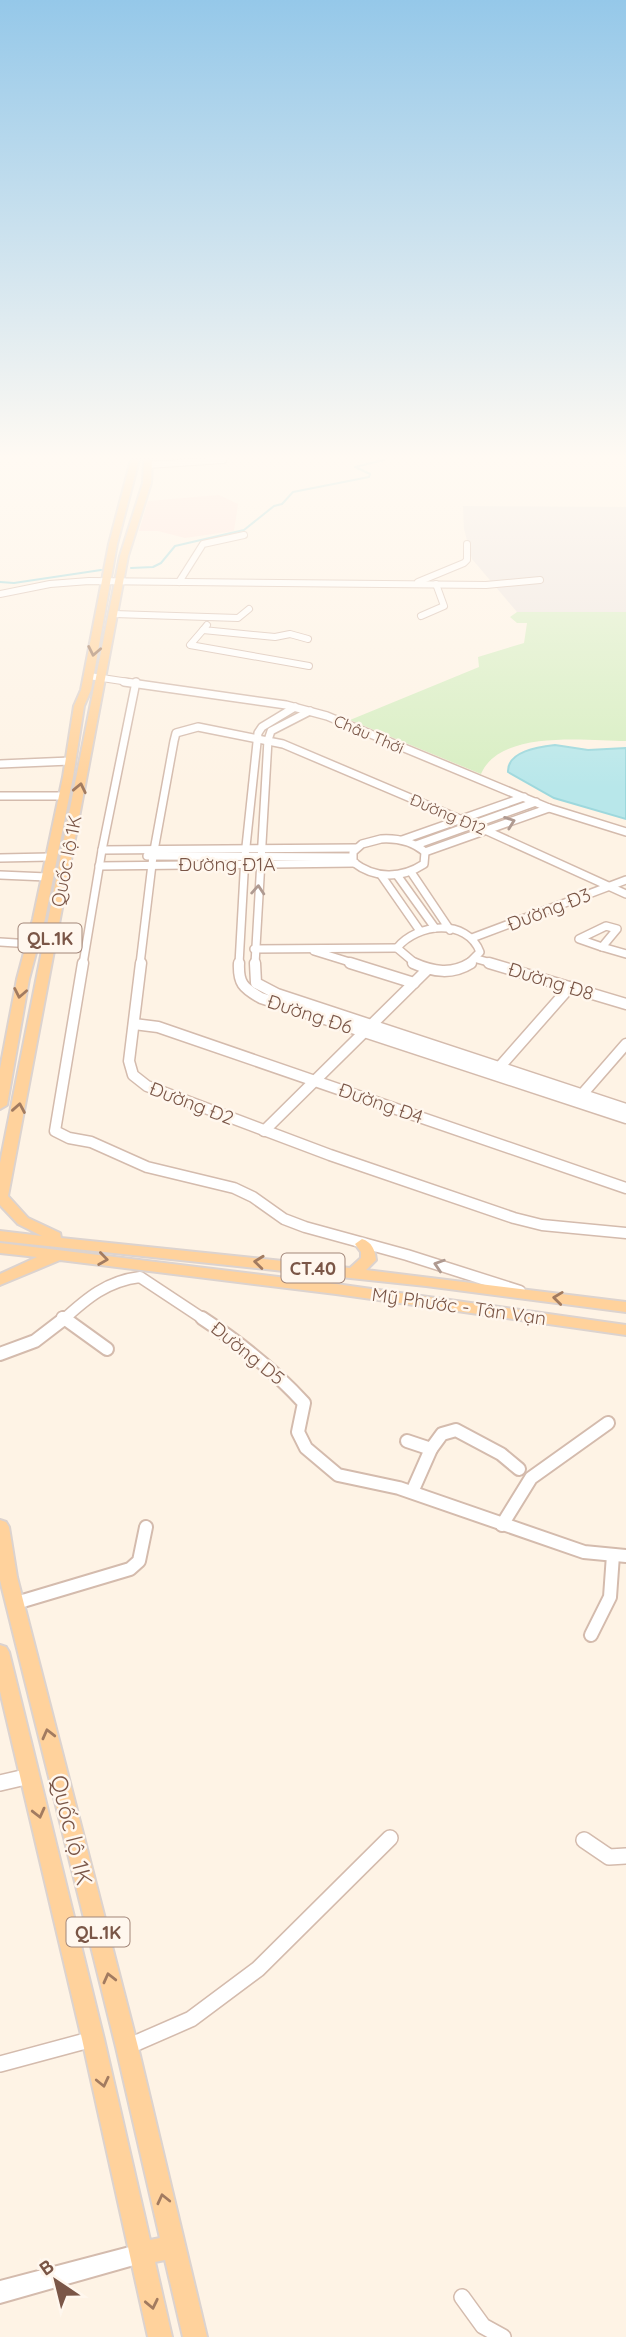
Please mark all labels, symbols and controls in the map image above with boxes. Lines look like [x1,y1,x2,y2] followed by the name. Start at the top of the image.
[87,645,102,657] one-way arrow
[331,710,407,758] street label: Châu Thới
[71,782,86,794] one-way arrow
[407,789,489,839] street label: Đường Đ12
[45,813,87,909] street label: Quốc lộ 1K
[503,816,515,830] one-way arrow
[179,852,275,876] street label: Đường Đ1A
[504,882,594,936] street label: Đường Đ3
[251,885,266,896] one-way arrow
[19,923,82,953] road number: QL.1K
[505,957,597,1005] street label: Đường Đ8
[14,987,29,999] one-way arrow
[265,989,355,1039] street label: Đường Đ6
[147,1076,237,1130] street label: Đường Đ2
[336,1077,426,1129] street label: Đường Đ4
[11,1102,26,1114] one-way arrow
[97,1252,109,1267] one-way arrow
[282,1254,344,1282] road number: CT.40
[254,1255,265,1270] one-way arrow
[434,1259,446,1274] one-way arrow
[370,1282,548,1330] street label: Mỹ Phước - Tân Vạn
[552,1290,564,1305] one-way arrow
[206,1316,290,1390] street label: Đường D5
[42,1728,56,1740] one-way arrow
[44,1772,100,1888] street label: Quốc lộ 1K
[31,1807,45,1819] one-way arrow
[66,1918,130,1946] road number: QL.1K
[103,1972,117,1984] one-way arrow
[95,2076,109,2088] one-way arrow
[157,2193,171,2205] one-way arrow
[21,2246,91,2316] north arrow
[34,2254,58,2280] text: B
[144,2298,159,2310] one-way arrow

